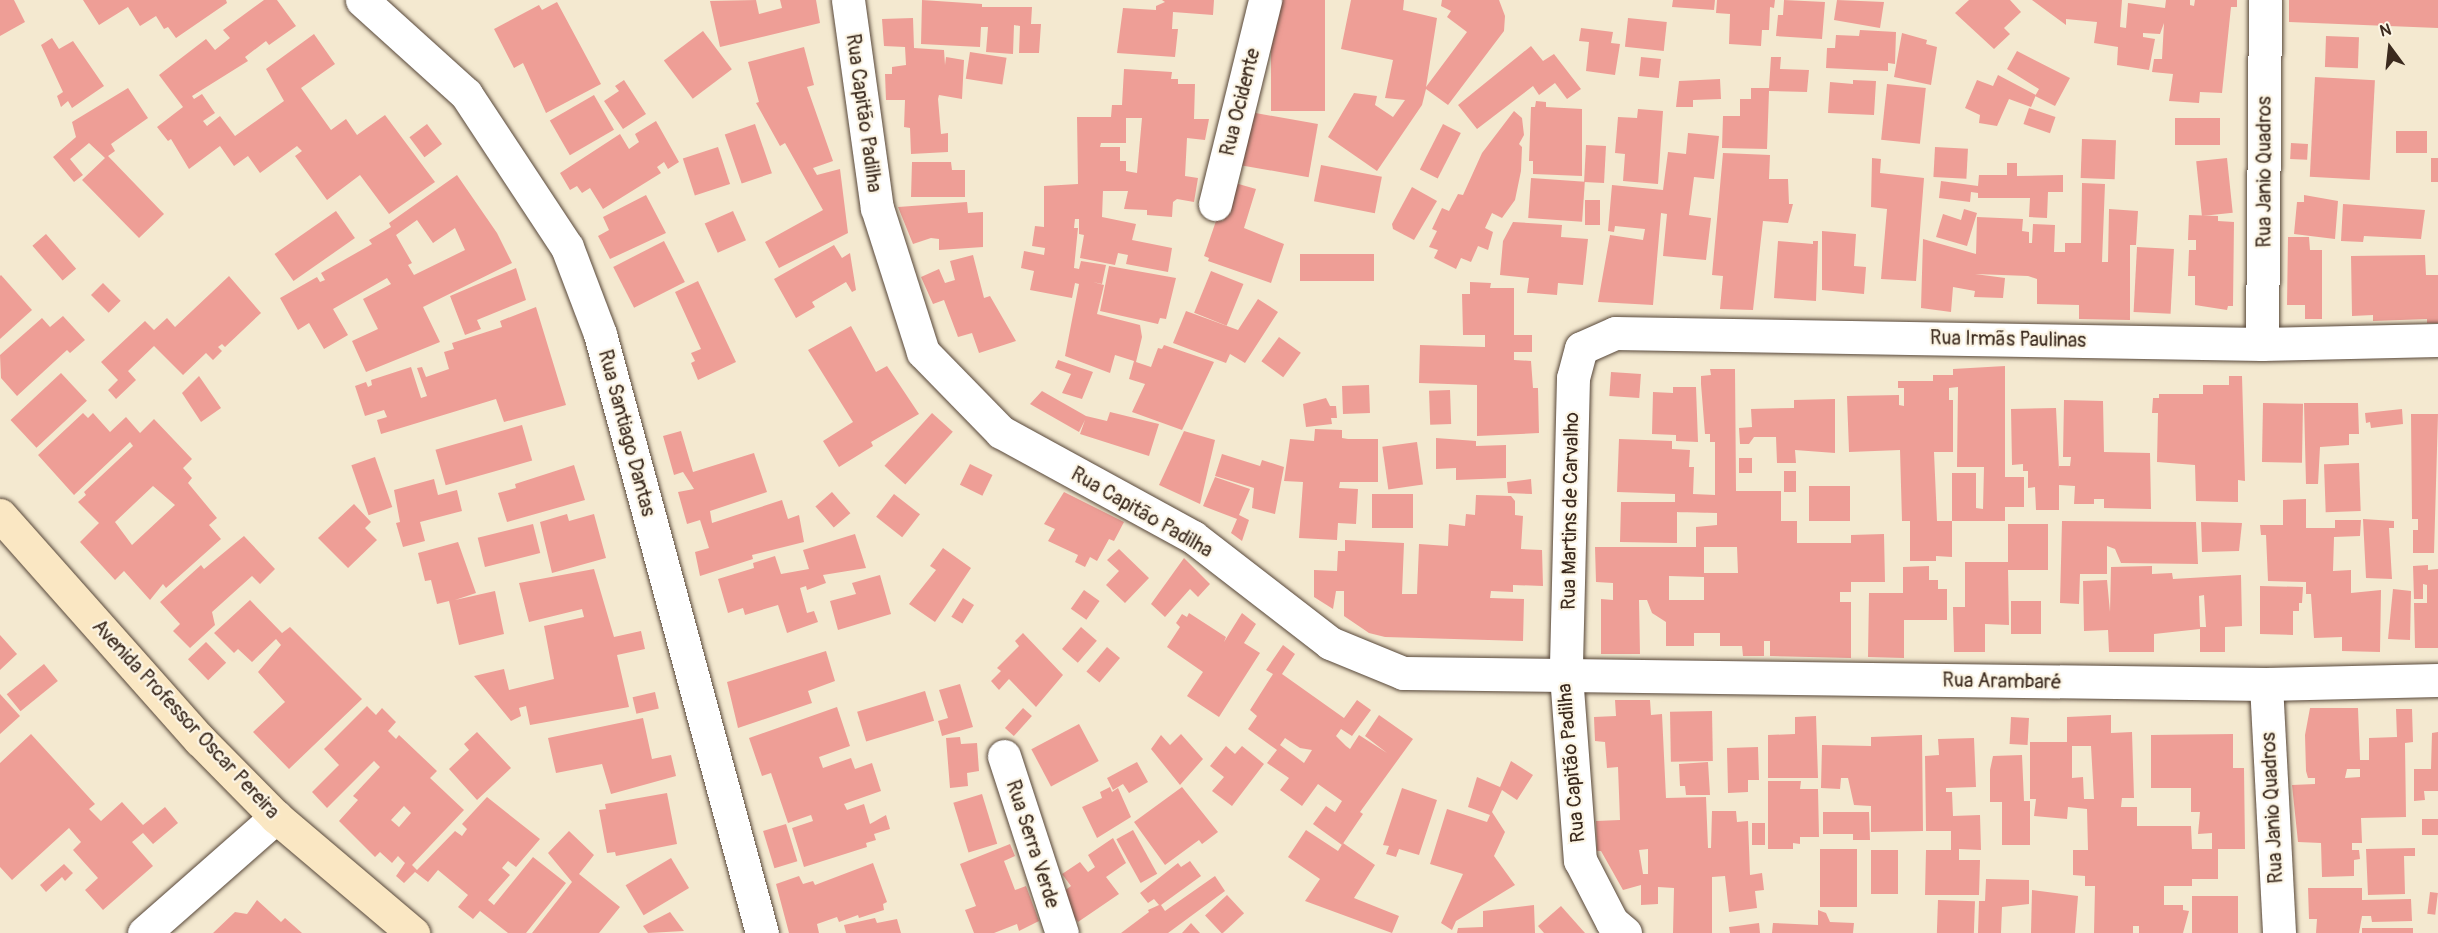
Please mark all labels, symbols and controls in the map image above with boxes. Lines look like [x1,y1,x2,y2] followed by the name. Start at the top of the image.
[2360,18,2420,78] north arrow
[2378,20,2393,42] text: N
[841,32,887,194] street label: Rua Capitão Padilha
[1215,46,1265,158] street label: Rua Ocidente
[2252,96,2276,248] street label: Rua Janio Quadros
[1930,326,2086,352] street label: Rua Irmãs Paulinas
[593,347,661,519] street label: Rua Santiago Dantas
[1556,412,1584,610] street label: Rua Martins de Carvalho
[1067,462,1217,562] street label: Rua Capitão Padilha
[87,614,285,824] street label: Avenida Professor Oscar Pereira
[1942,668,2062,694] street label: Rua Arambaré
[1552,682,1590,844] street label: Rua Capitão Padilha
[2256,732,2288,884] street label: Rua Janio Quadros
[1001,777,1065,911] street label: Rua Serra Verde

